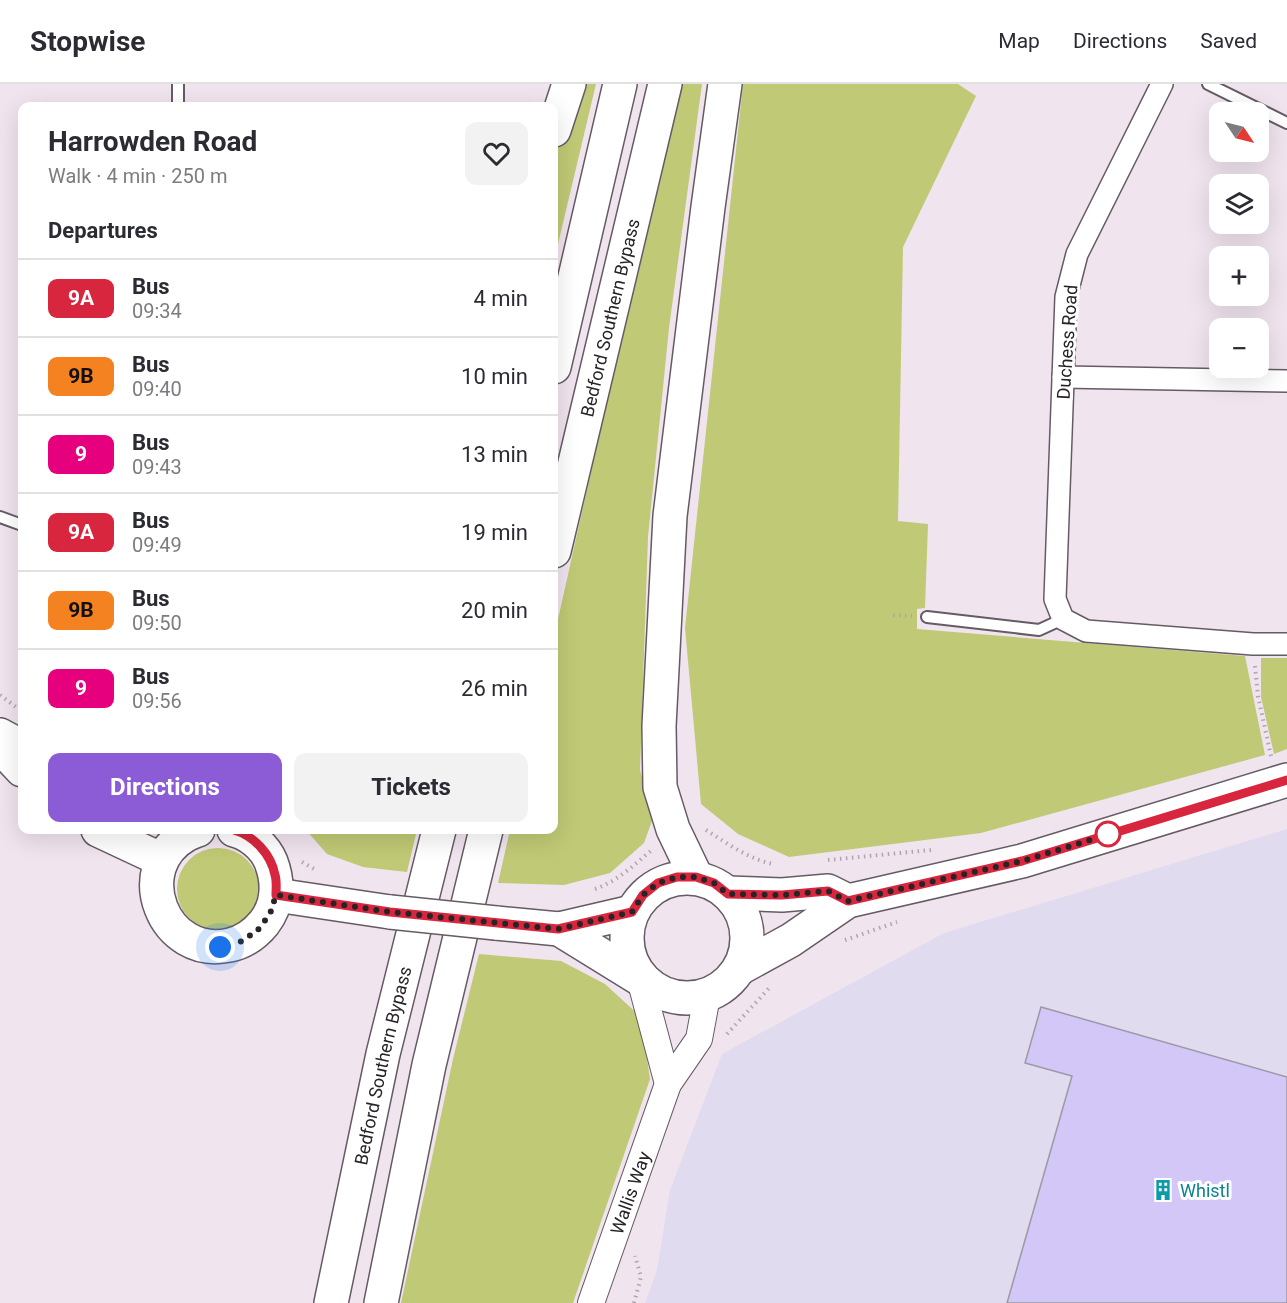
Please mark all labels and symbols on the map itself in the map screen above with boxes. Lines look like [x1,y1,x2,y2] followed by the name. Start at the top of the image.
[1209,102,1269,162] north arrow
[576,216,643,419] street label: Bedford Southern Bypass
[1053,284,1081,400] street label: Duchess Road
[1095,821,1121,847] unlabelled marker
[205,932,235,962] your location
[350,964,415,1167] street label: Bedford Southern Bypass
[606,1148,654,1237] street label: Wallis Way
[1151,1178,1175,1202] building icon: Whistl
[1180,1180,1230,1201] place label: Whistl

